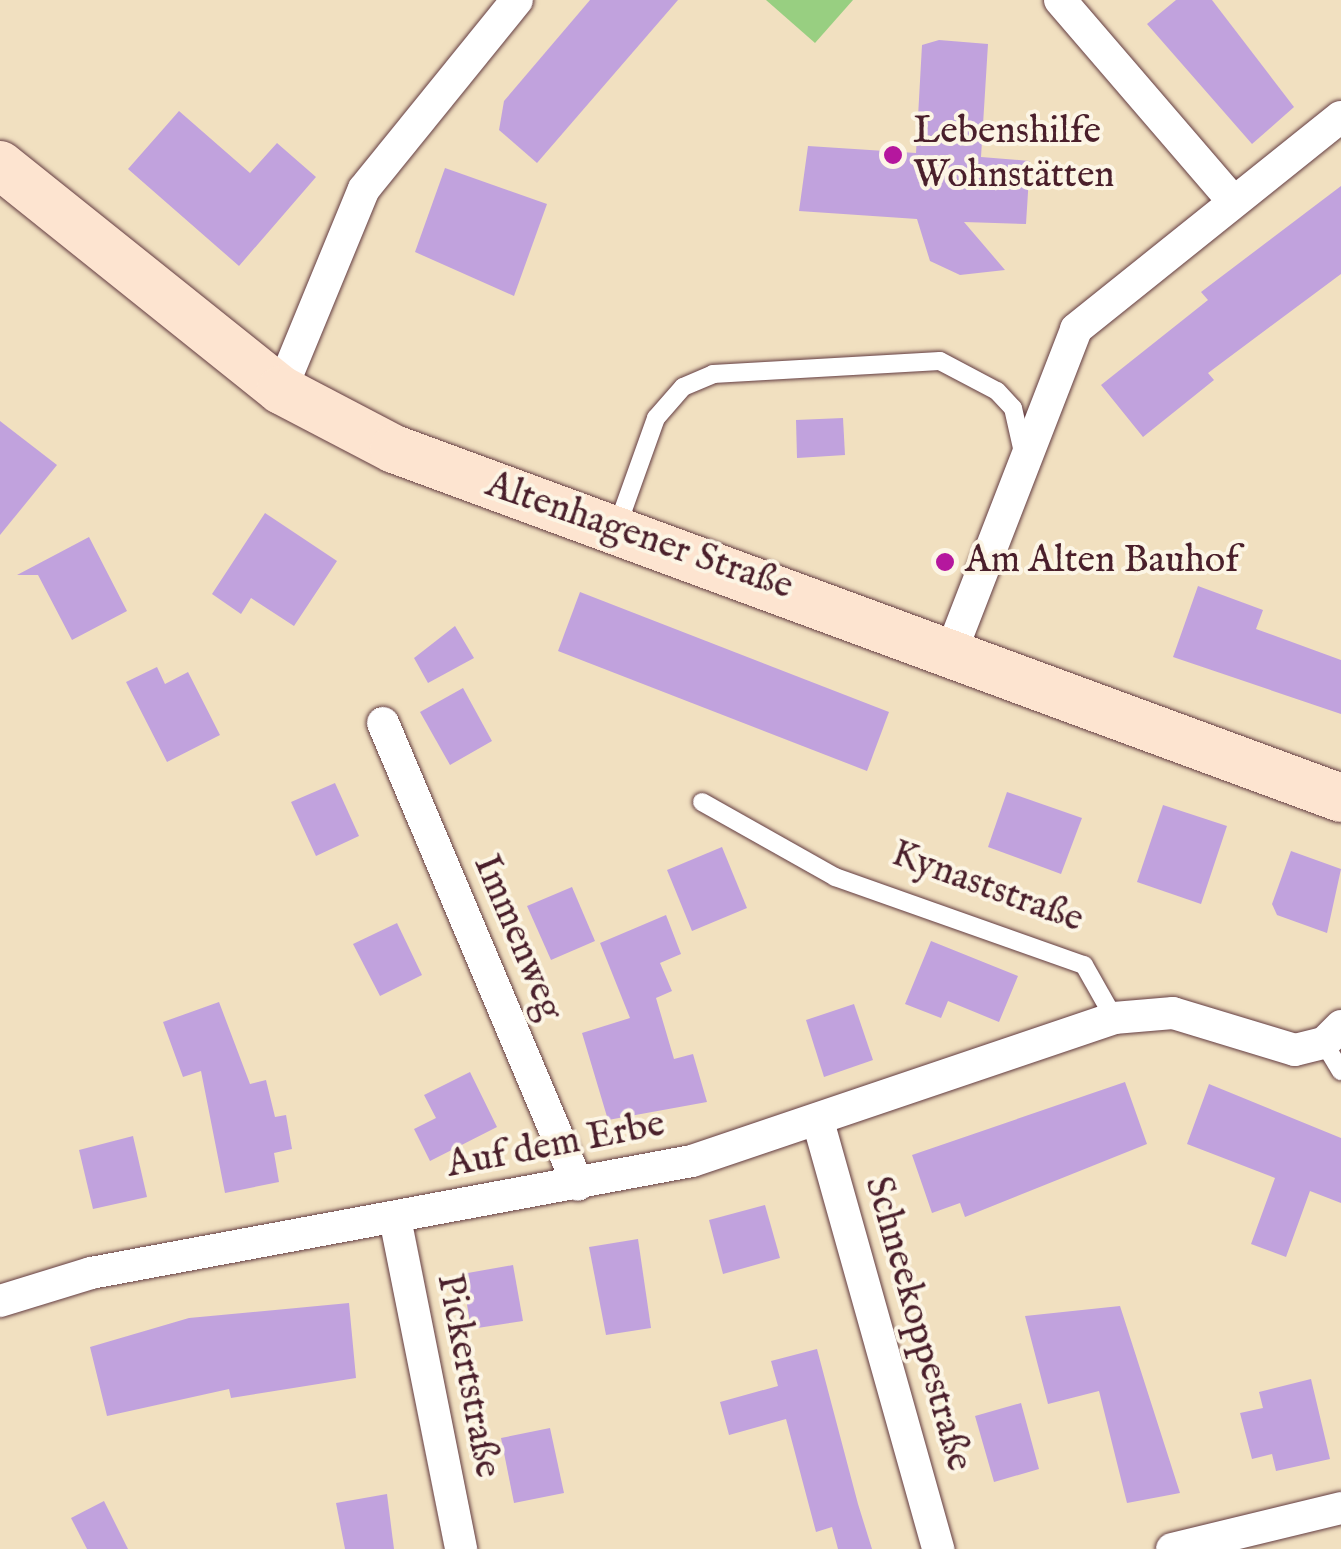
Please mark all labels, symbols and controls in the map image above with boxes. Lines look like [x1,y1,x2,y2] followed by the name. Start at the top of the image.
[913,110,1115,200] place label: Lebenshilfe Wohnstätten
[882,144,904,166] marker: Lebenshilfe Wohnstätten
[480,463,798,611] street label: Altenhagener Straße
[965,539,1239,585] place label: Am Alten Bauhof
[934,551,956,573] marker: Am Alten Bauhof
[885,832,1089,944] street label: Kynaststraße
[462,849,572,1027] street label: Immenweg
[443,1103,669,1189] street label: Auf dem Erbe
[853,1172,981,1476] street label: Schneekoppestraße
[425,1270,509,1482] street label: Pickertstraße

